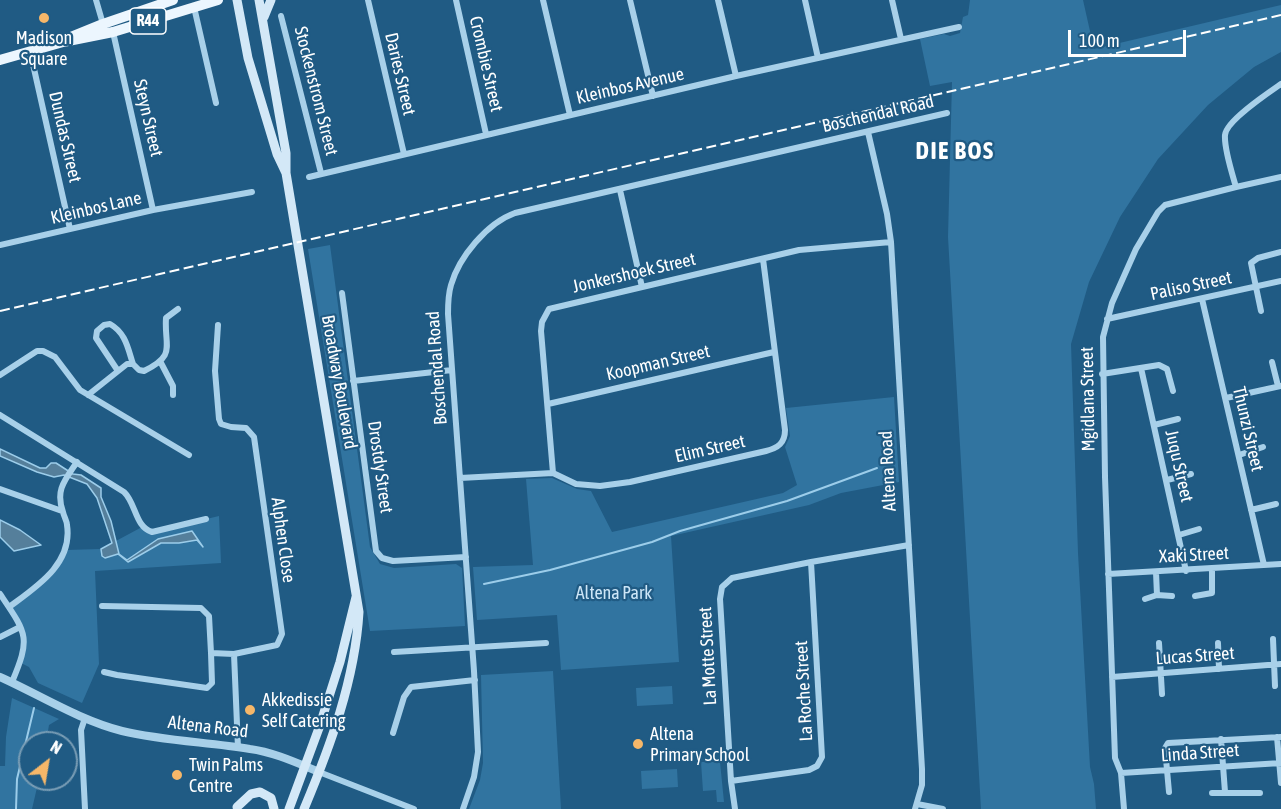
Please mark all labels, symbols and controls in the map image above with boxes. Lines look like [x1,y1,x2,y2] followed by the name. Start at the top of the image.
[130,8,166,34] road number: R44
[37,11,51,25] marker: Madison Square
[464,14,508,114] street label: Crombie Street
[1071,18,1190,56] scale bar
[290,24,342,158] street label: Stockenstrom Street
[16,27,72,70] place label: Madison Square
[380,30,420,118] street label: Daries Street
[1079,30,1120,51] text: 100 m
[574,63,686,109] street label: Kleinbos Avenue
[129,77,167,159] street label: Steyn Street
[44,89,86,185] street label: Dundas Street
[820,91,936,137] street label: Boschendal Road
[915,137,995,165] district label: DIE BOS
[49,187,143,229] street label: Kleinbos Lane
[570,248,698,298] street label: Jonkershoek Street
[1148,267,1234,305] street label: Paliso Street
[422,310,452,426] street label: Boschendal Road
[317,313,361,451] street label: Broadway Boulevard
[604,341,712,385] street label: Koopman Street
[1076,346,1100,452] street label: Mgidlana Street
[1228,385,1268,473] street label: Thunzi Street
[363,419,397,515] street label: Drostdy Street
[1160,428,1198,504] street label: Juqu Street
[673,430,747,468] street label: Elim Street
[875,430,901,512] street label: Altena Road
[266,496,300,584] street label: Alphen Close
[1159,542,1229,568] street label: Xaki Street
[576,582,652,604] park label: Altena Park
[695,606,721,706] street label: La Motte Street
[791,640,817,742] street label: La Roche Street
[1155,642,1235,670] street label: Lucas Street
[262,689,346,732] place label: Akkedissie Self Catering
[243,703,257,717] marker: Akkedissie Self Catering
[167,711,249,743] street label: Altena Road
[650,723,749,766] place label: Altena Primary School
[18,731,78,791] north arrow
[48,737,65,757] text: N
[631,737,645,751] marker: Altena Primary School
[1160,739,1240,767] street label: Linda Street
[189,754,263,796] place label: Twin Palms Centre
[170,768,184,782] marker: Twin Palms Centre

